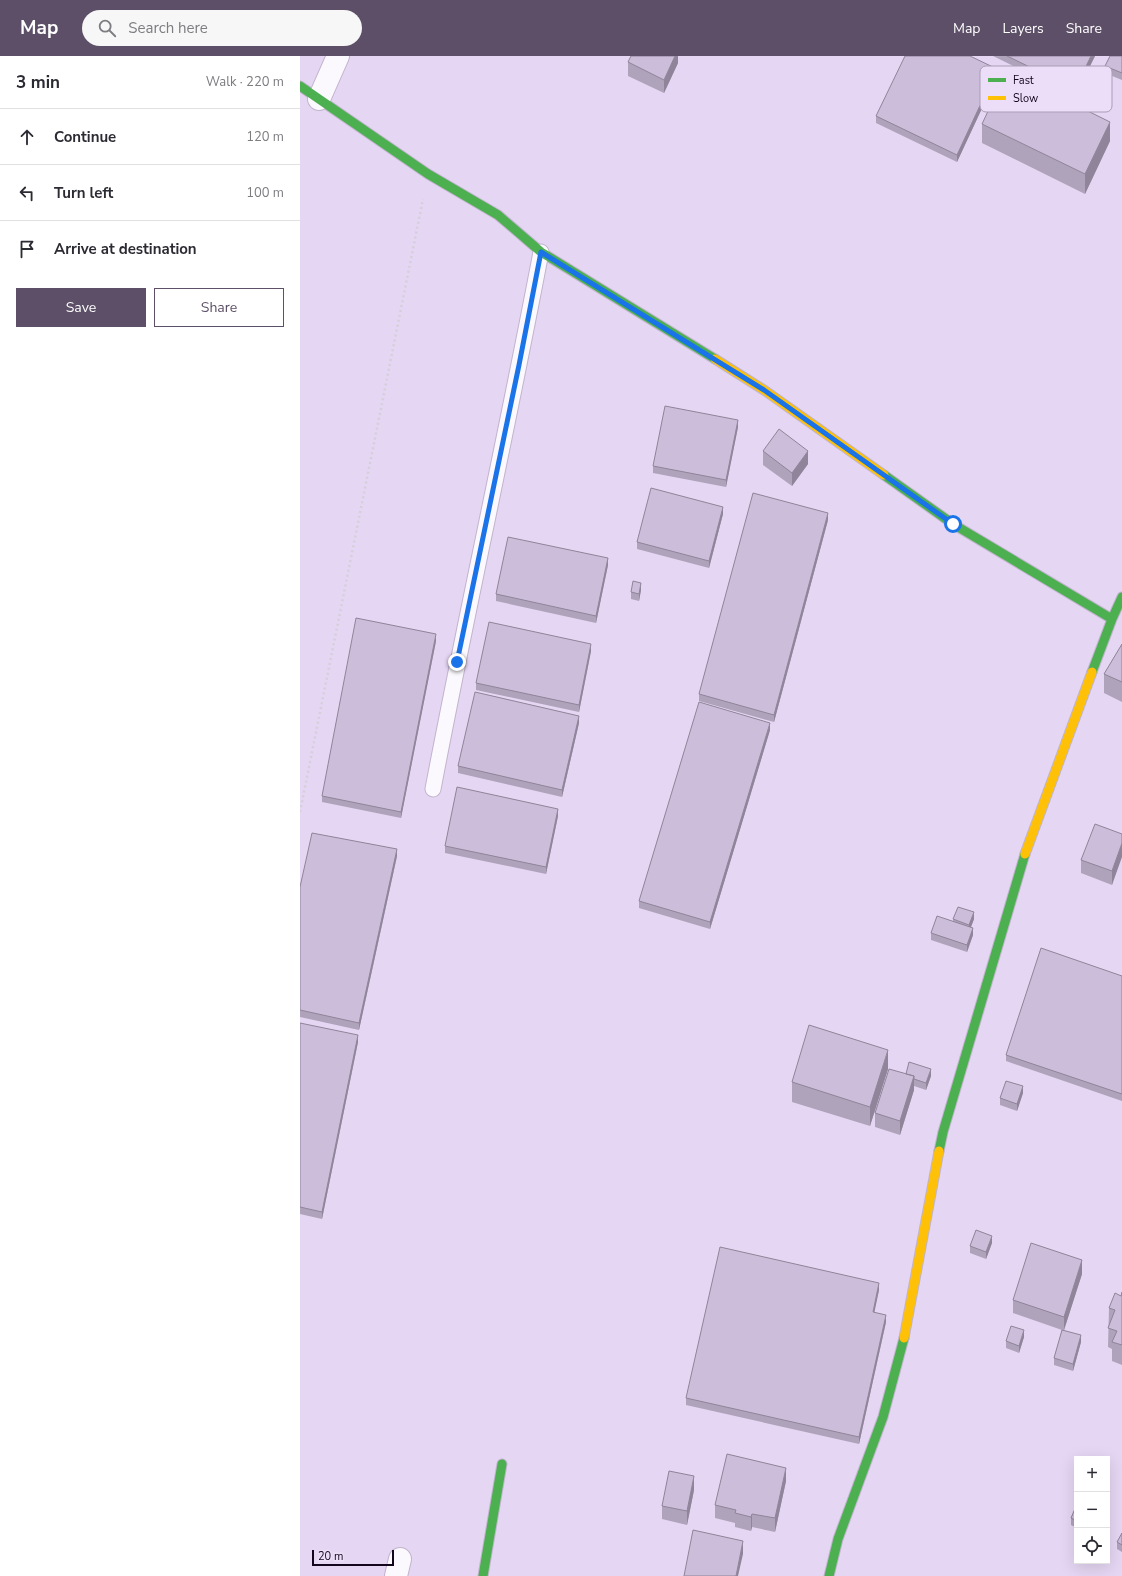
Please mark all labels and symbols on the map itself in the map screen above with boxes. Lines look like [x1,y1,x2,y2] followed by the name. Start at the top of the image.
[980,66,1112,112] legend
[1013,73,1034,88] text: Fast
[1013,91,1038,106] text: Slow
[944,515,962,533] route start
[448,653,466,671] route end
[312,1548,394,1567] scale bar

